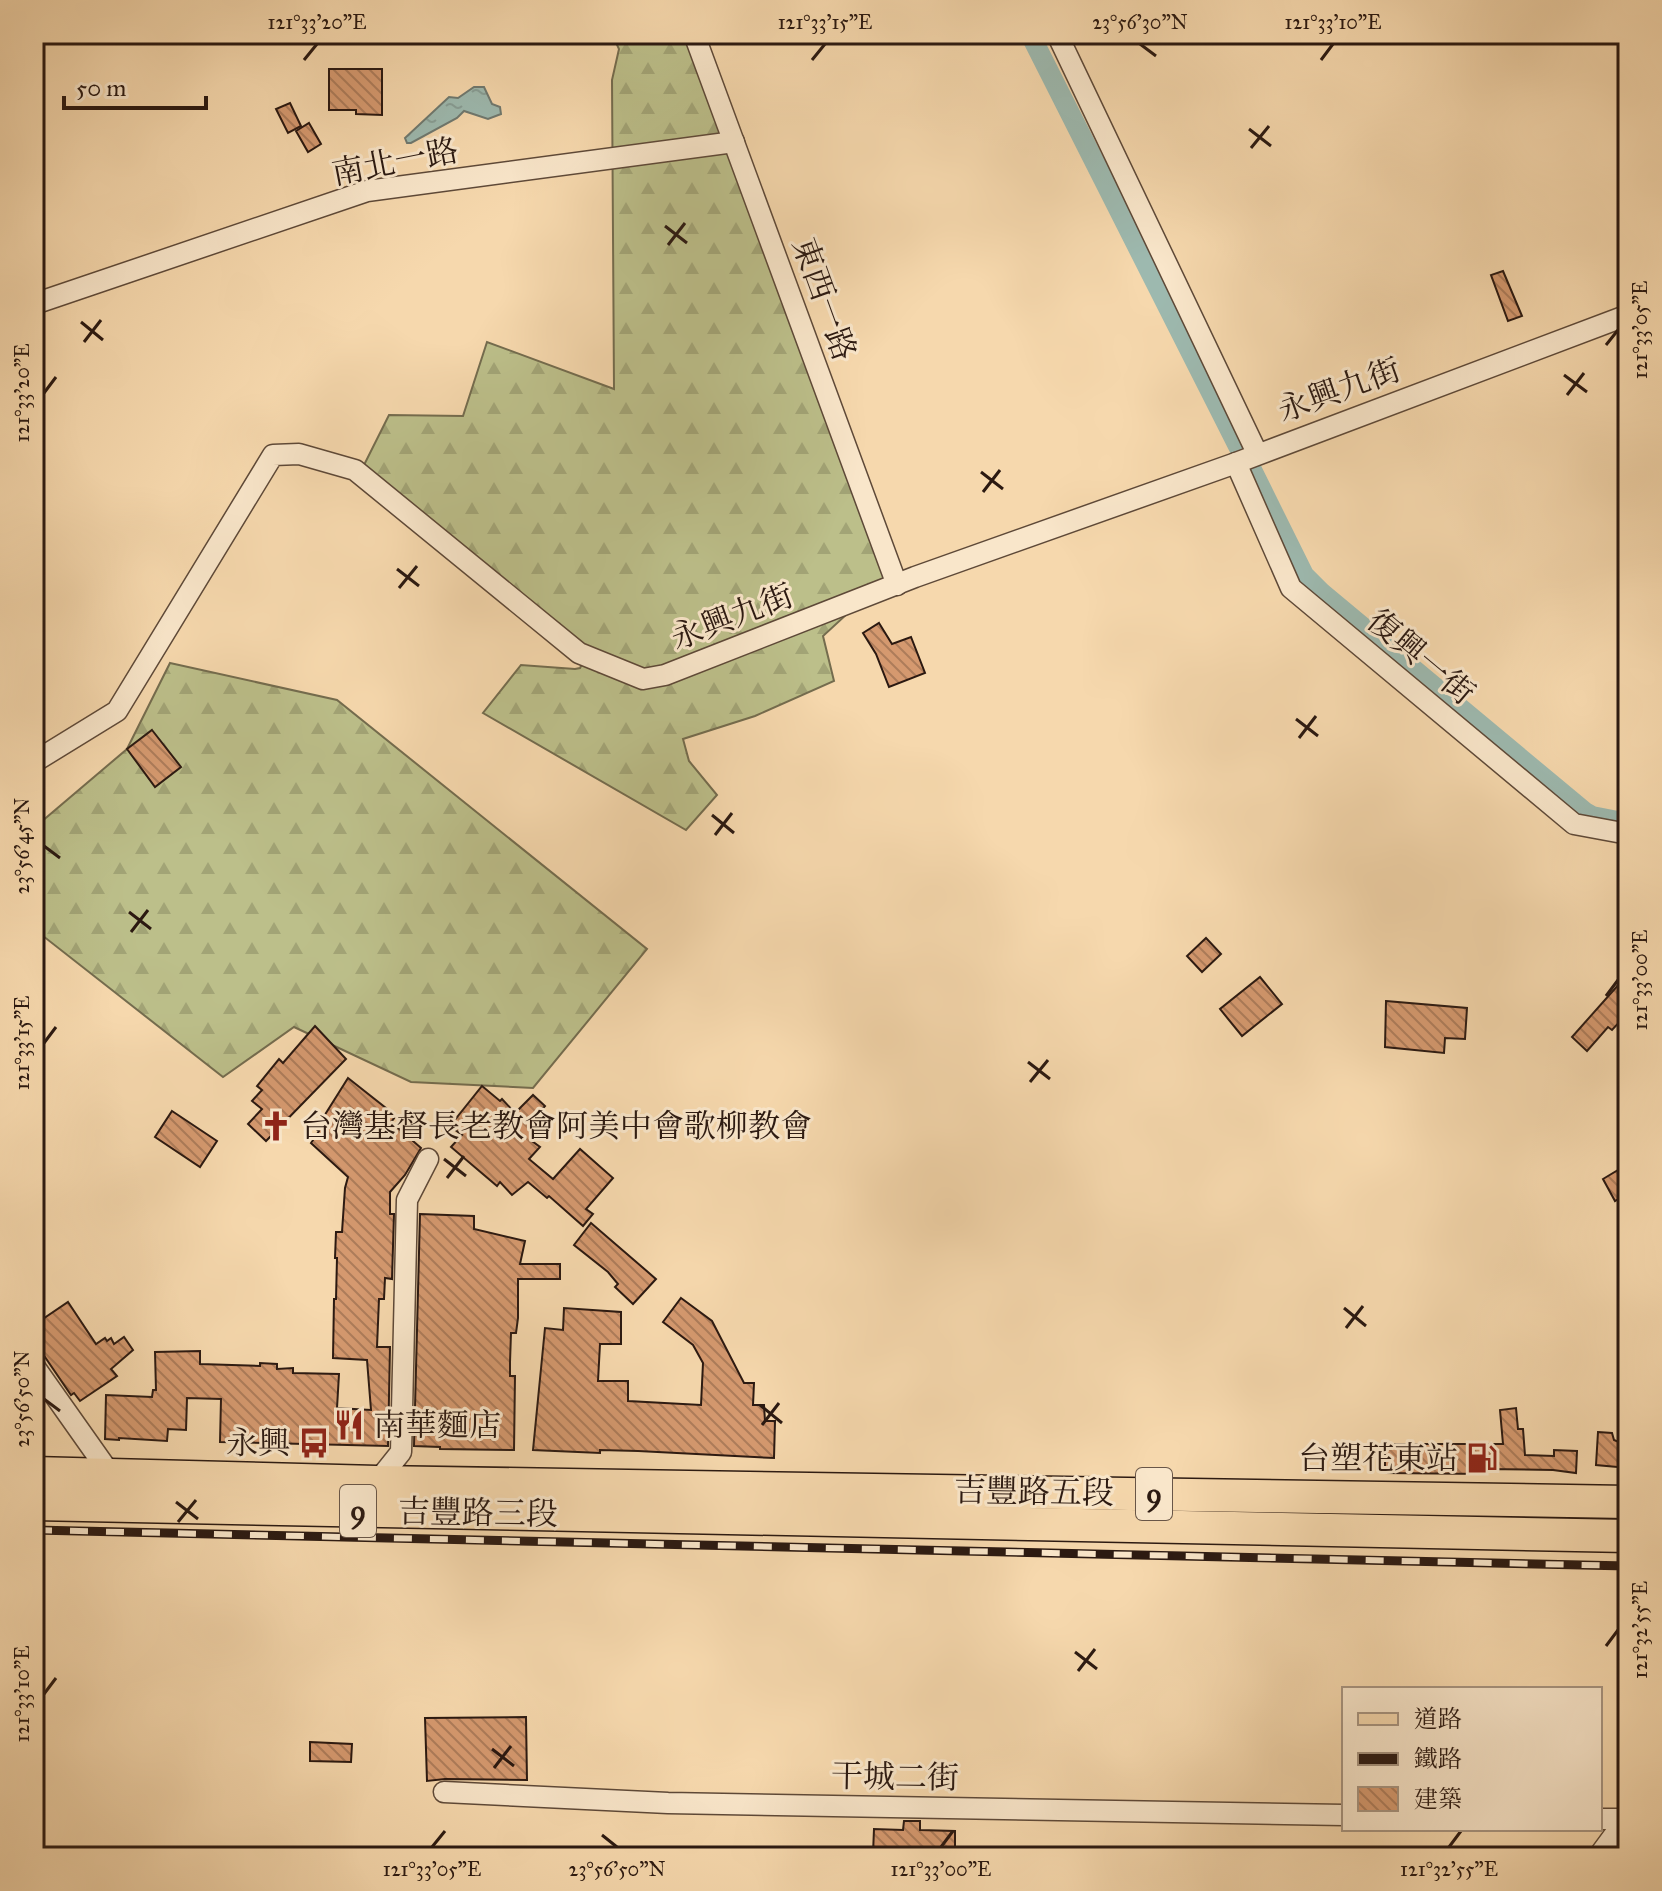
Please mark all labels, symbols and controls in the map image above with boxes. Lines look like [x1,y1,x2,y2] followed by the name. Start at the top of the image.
[267,10,367,34] text: 121°33'20"E
[778,10,872,34] text: 121°33'15"E
[1092,10,1188,34] text: 23°56'30"N
[1285,10,1381,34] text: 121°33'10"E
[64,60,206,110] scale bar
[76,73,126,103] text: 50 m
[328,131,462,193] street label: 南北一路
[784,232,864,366] street label: 東西一路
[1628,281,1652,379] text: 121°33'05"E
[10,343,34,443] text: 121°33'20"E
[1272,350,1406,430] street label: 永興九街
[665,576,799,658] street label: 永興九街
[1359,601,1483,713] street label: 復興一街
[10,798,34,894] text: 23°56'45"N
[1628,930,1652,1030] text: 121°33'00"E
[10,996,34,1090] text: 121°33'15"E
[300,1107,812,1146] place label: 台灣基督長老教會阿美中會歌柳教會
[259,1109,293,1143] church icon: 台灣基督長老教會阿美中會歌柳教會
[10,1351,34,1447] text: 23°56'50"N
[373,1406,501,1445] place label: 南華麵店
[332,1408,366,1442] restaurant icon: 南華麵店
[226,1424,290,1463] place label: 永興
[297,1426,331,1460] bus stop icon: 永興
[1298,1439,1458,1478] place label: 台塑花東站
[1465,1441,1499,1475] fuel station icon: 台塑花東站
[1136,1468,1172,1520] road number: 9
[954,1471,1114,1513] street label: 吉豐路五段
[340,1485,376,1537] road number: 9
[398,1492,558,1534] street label: 吉豐路三段
[1628,1581,1652,1679] text: 121°32'55"E
[10,1646,34,1742] text: 121°33'10"E
[1342,1687,1602,1831] legend
[1414,1704,1462,1734] text: 道路
[1414,1744,1462,1774] text: 鐵路
[831,1756,959,1798] street label: 干城二街
[1414,1784,1462,1814] text: 建築
[383,1857,481,1881] text: 121°33'05"E
[569,1857,665,1881] text: 23°56'50"N
[891,1857,991,1881] text: 121°33'00"E
[1400,1857,1498,1881] text: 121°32'55"E

